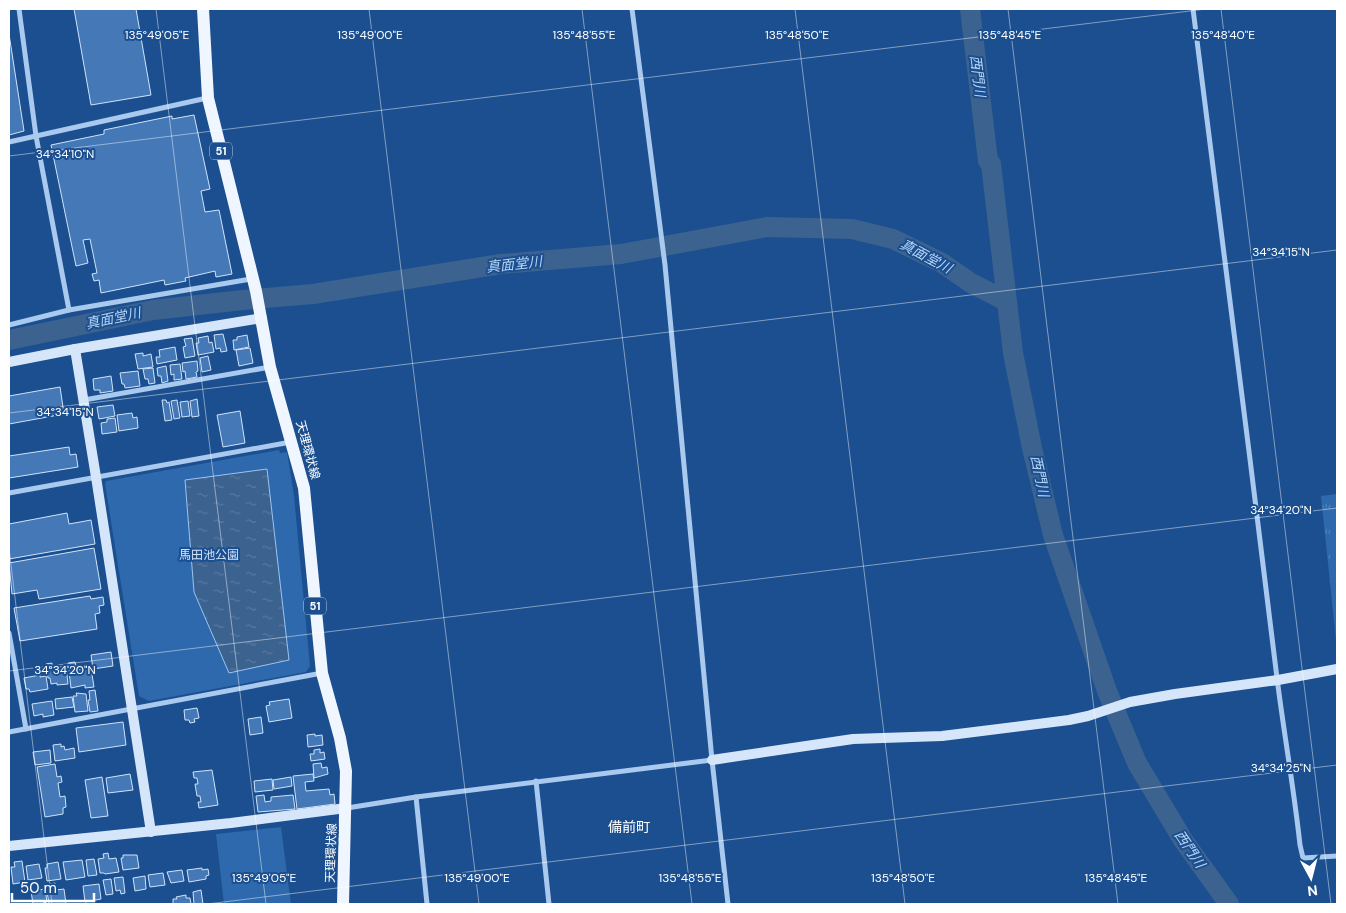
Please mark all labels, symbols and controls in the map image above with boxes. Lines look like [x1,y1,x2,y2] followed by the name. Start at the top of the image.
[125,27,190,43] text: 135°49'05"E
[337,27,403,43] text: 135°49'00"E
[552,27,616,43] text: 135°48'55"E
[765,27,829,43] text: 135°48'50"E
[979,27,1042,43] text: 135°48'45"E
[1191,27,1255,43] text: 135°48'40"E
[967,54,990,100] water label: 西門川
[210,142,232,160] road number: 51
[36,146,94,162] text: 34°34'10"N
[897,235,957,278] water label: 真面堂川
[1252,244,1310,260] text: 34°34'15"N
[485,252,545,276] water label: 真面堂川
[84,303,144,333] water label: 真面堂川
[36,404,94,420] text: 34°34'15"N
[293,419,323,481] street label: 天理環状線
[1027,454,1054,500] water label: 西門川
[1250,502,1312,518] text: 34°34'20"N
[179,547,239,563] park label: 馬田池公園
[304,598,326,614] road number: 51
[34,662,96,678] text: 34°34'20"N
[1251,760,1311,776] text: 34°34'25"N
[608,818,650,836] district label: 備前町
[322,823,340,883] street label: 天理環状線
[1171,827,1210,873] water label: 西門川
[1286,853,1336,903] north arrow
[12,870,95,902] scale bar
[232,870,297,886] text: 135°49'05"E
[444,870,510,886] text: 135°49'00"E
[658,870,722,886] text: 135°48'55"E
[871,870,935,886] text: 135°48'50"E
[1085,870,1148,886] text: 135°48'45"E
[20,878,57,898] text: 50 m
[1306,881,1319,900] text: N

